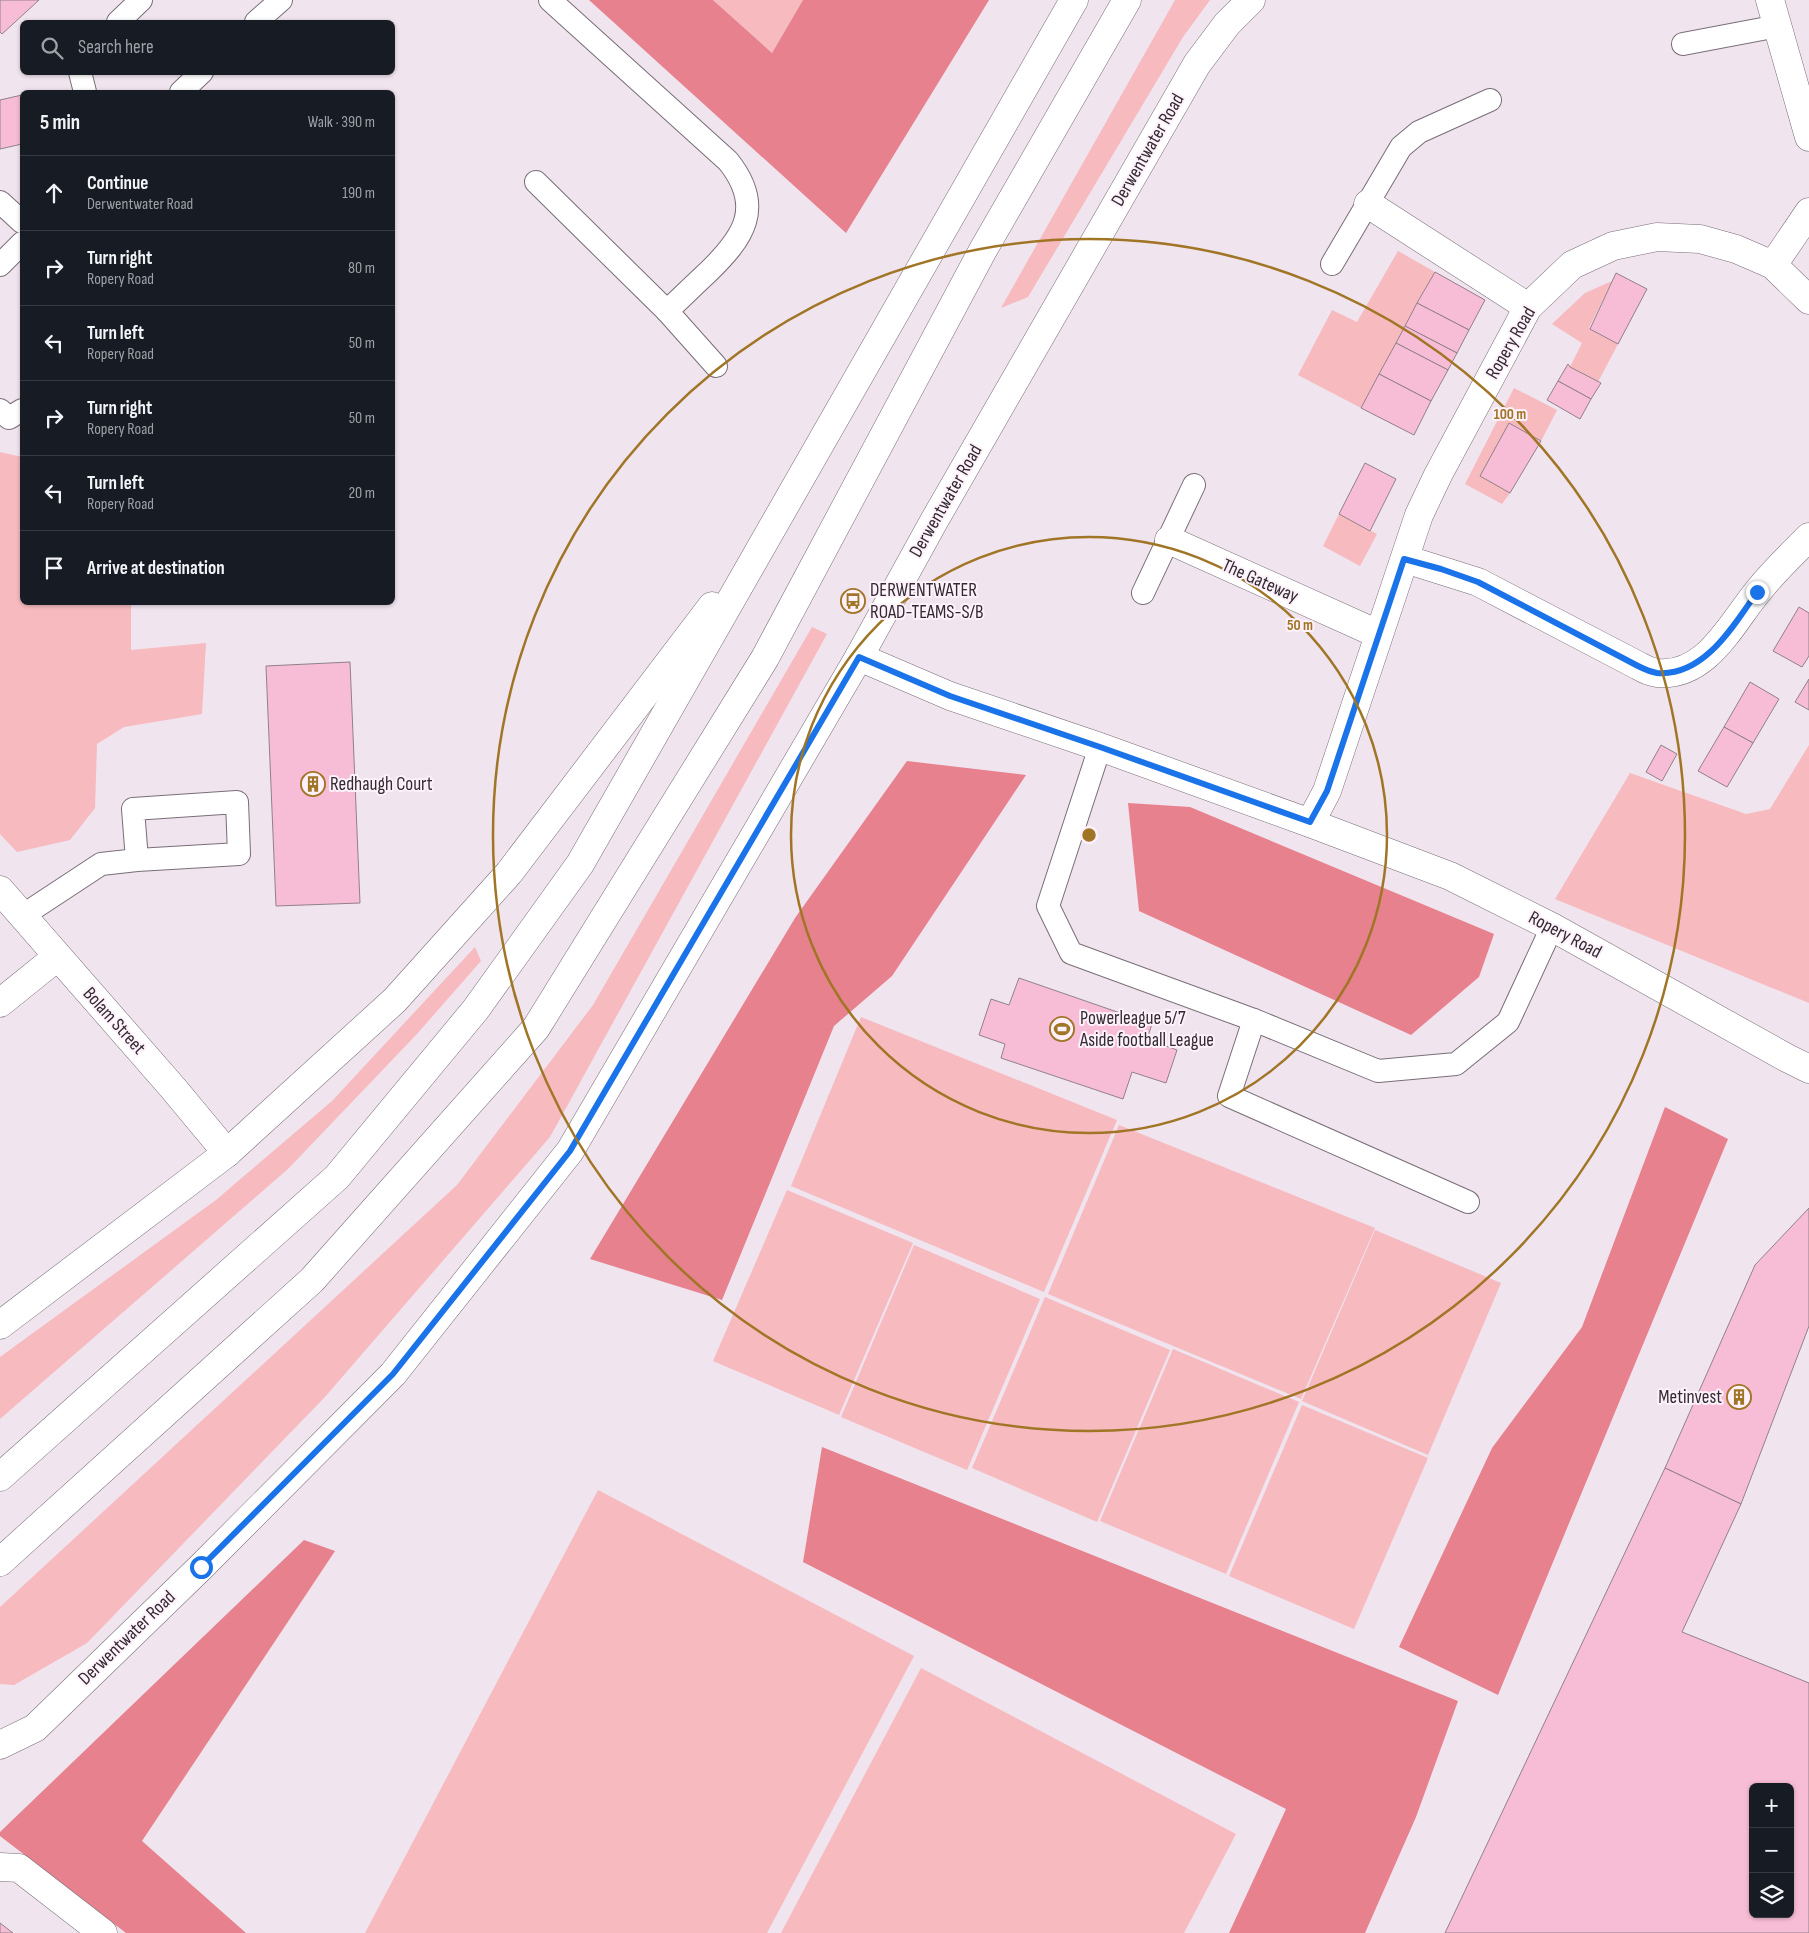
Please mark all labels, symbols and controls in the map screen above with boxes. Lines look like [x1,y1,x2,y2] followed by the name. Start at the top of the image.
[20,20,395,75] search box
[38,34,66,62] icon: search
[78,36,154,59] text: Search here
[1106,90,1190,210] street label: Derwentwater Road
[40,110,80,135] text: 5 min
[308,113,375,132] text: Walk · 390 m
[87,172,148,195] text: Continue
[40,179,68,207] icon: ahead
[342,184,375,203] text: 190 m
[87,195,193,214] text: Derwentwater Road
[87,247,152,270] text: Turn right
[40,254,68,282] icon: right
[348,259,375,278] text: 80 m
[87,270,154,289] text: Ropery Road
[1481,303,1541,383] street label: Ropery Road
[87,322,144,345] text: Turn left
[40,329,68,357] icon: left
[349,334,375,353] text: 50 m
[87,345,154,364] text: Ropery Road
[87,397,152,420] text: Turn right
[40,404,68,432] icon: right
[1494,405,1526,424] text: 100 m
[349,409,375,428] text: 50 m
[87,420,154,439] text: Ropery Road
[904,441,988,561] street label: Derwentwater Road
[87,472,144,495] text: Turn left
[40,479,68,507] icon: left
[348,484,375,503] text: 20 m
[87,495,154,514] text: Ropery Road
[40,554,68,582] icon: arrive
[1218,554,1302,608] street label: The Gateway
[87,557,225,580] text: Arrive at destination
[870,579,984,624] place label: DERWENTWATER ROAD-TEAMS-S/B
[1746,581,1769,604] route end
[840,588,866,614] bus stop icon: DERWENTWATER ROAD-TEAMS-S/B
[1287,616,1313,635] text: 50 m
[300,771,326,797] building icon: Redhaugh Court
[330,773,433,796] place label: Redhaugh Court
[1080,826,1098,844] centre of rings
[1524,906,1606,964] street label: Ropery Road
[78,983,150,1060] street label: Bolam Street
[1079,1007,1214,1052] place label: Powerleague 5/7 Aside football League
[1049,1016,1075,1042] sports icon: Powerleague 5/7 Aside football League
[1726,1384,1752,1410] building icon: Metinvest
[1658,1386,1722,1409] place label: Metinvest
[190,1556,213,1579] route start
[74,1586,180,1690] street label: Derwentwater Road
[1749,1783,1794,1918] map controls
[1749,1783,1794,1828] button: +
[1749,1828,1794,1873] button: −
[1749,1873,1794,1918] button: layers

